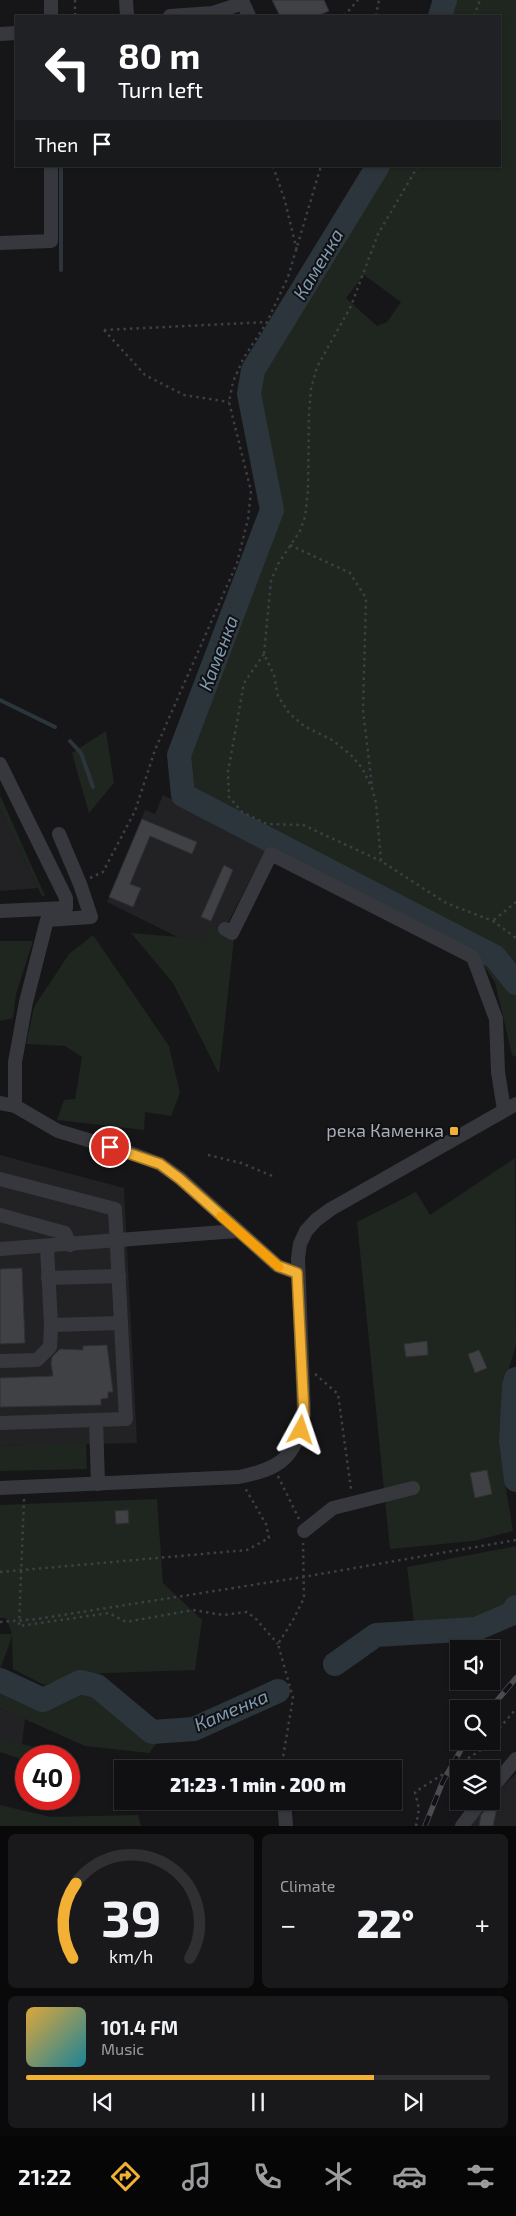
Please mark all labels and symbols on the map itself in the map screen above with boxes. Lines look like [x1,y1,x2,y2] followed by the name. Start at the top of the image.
[288,224,348,303] water label: Каменка
[193,612,242,694] water label: Каменка
[326,1119,444,1141] place label: река Каменка
[448,1125,460,1137] marker: река Каменка
[89,1126,131,1168] pin
[274,1403,326,1455] position arrow
[190,1684,271,1735] water label: Каменка
[15,1745,80,1810] speed limit sign: 40

